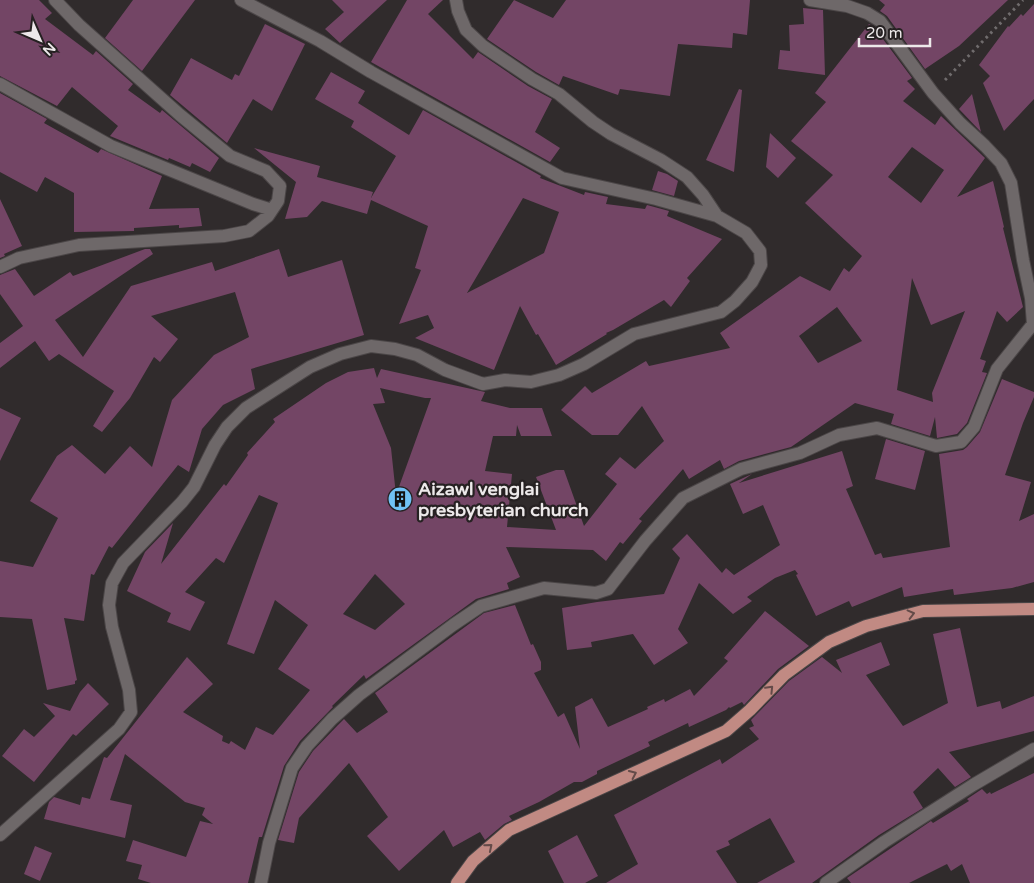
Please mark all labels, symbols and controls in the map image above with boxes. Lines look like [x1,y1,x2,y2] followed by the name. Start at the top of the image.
[15,15,65,65] north arrow
[859,15,930,47] scale bar
[866,24,903,42] text: 20 m
[39,39,59,59] text: N
[418,478,589,521] place label: Aizawl venglai presbyterian church
[387,486,413,512] building icon: Aizawl venglai presbyterian church
[906,610,914,620] one-way arrow
[764,686,773,695] one-way arrow
[628,769,637,780] one-way arrow
[483,844,492,852] one-way arrow

